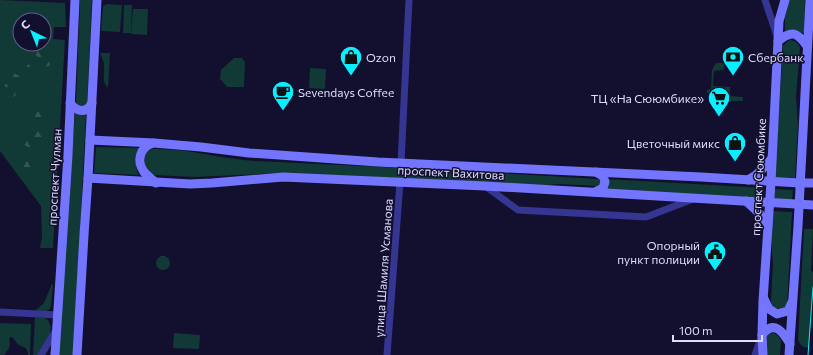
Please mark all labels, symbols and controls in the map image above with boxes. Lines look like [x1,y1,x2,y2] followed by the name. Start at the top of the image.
[12,12,52,52] north arrow
[18,17,32,32] text: С
[338,44,364,77] shop icon: Ozon
[720,44,746,77] bank icon: Сбербанк
[366,50,396,64] place label: Ozon
[748,50,804,64] place label: Сбербанк
[270,79,296,112] cafe icon: Sevendays Coffee
[298,85,394,99] place label: Sevendays Coffee
[706,85,732,118] supermarket icon: ТЦ «На Сююмбике»
[591,91,704,105] place label: ТЦ «На Сююмбике»
[748,118,768,236] street label: проспект Сююмбике
[44,128,64,226] street label: проспект Чулман
[722,130,748,163] shop icon: Цветочный микс
[627,136,720,150] place label: Цветочный микс
[397,162,505,182] street label: проспект Вахитова
[371,198,395,338] street label: улица Шамиля Усманова
[617,238,700,266] place label: Опорный пункт полиции
[702,239,728,272] public building icon: Опорный пункт полиции
[673,317,762,343] scale bar
[679,323,713,337] text: 100 m

